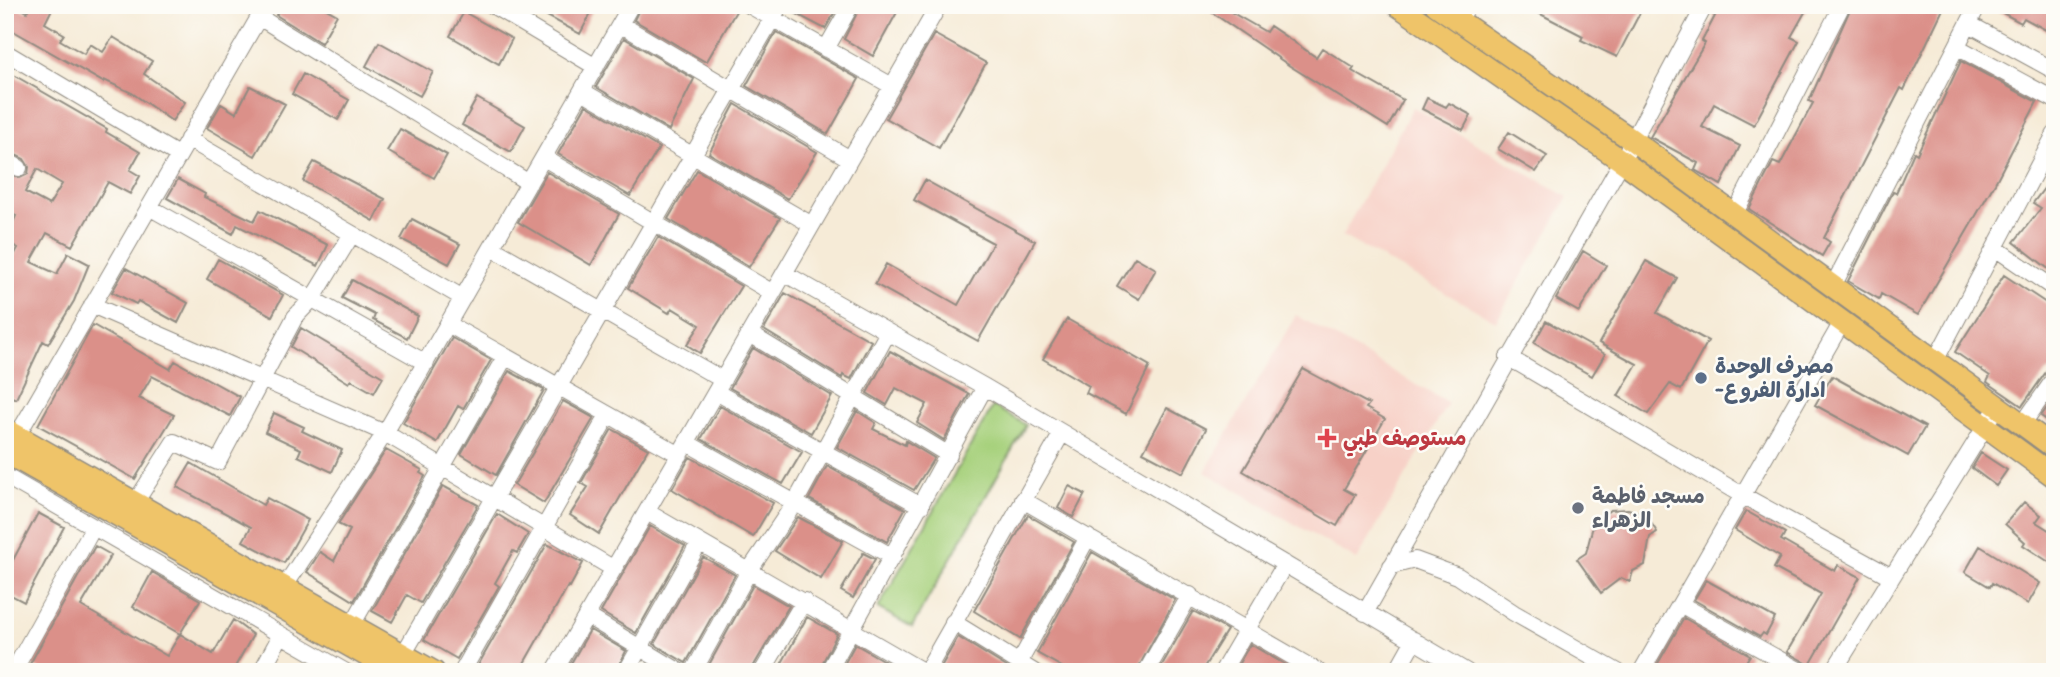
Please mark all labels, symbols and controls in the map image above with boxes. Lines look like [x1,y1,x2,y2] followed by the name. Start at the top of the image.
[1715,353,1834,404] place label: مصرف الوحدة -ادارة الفروع
[1693,370,1709,386] marker: مصرف الوحدة -ادارة الفروع
[1343,425,1466,457] place label: مستوصف طبي
[1317,428,1337,448] marker: مستوصف طبي
[1592,483,1705,534] place label: مسجد فاطمة الزهراء
[1570,500,1586,516] marker: مسجد فاطمة الزهراء

